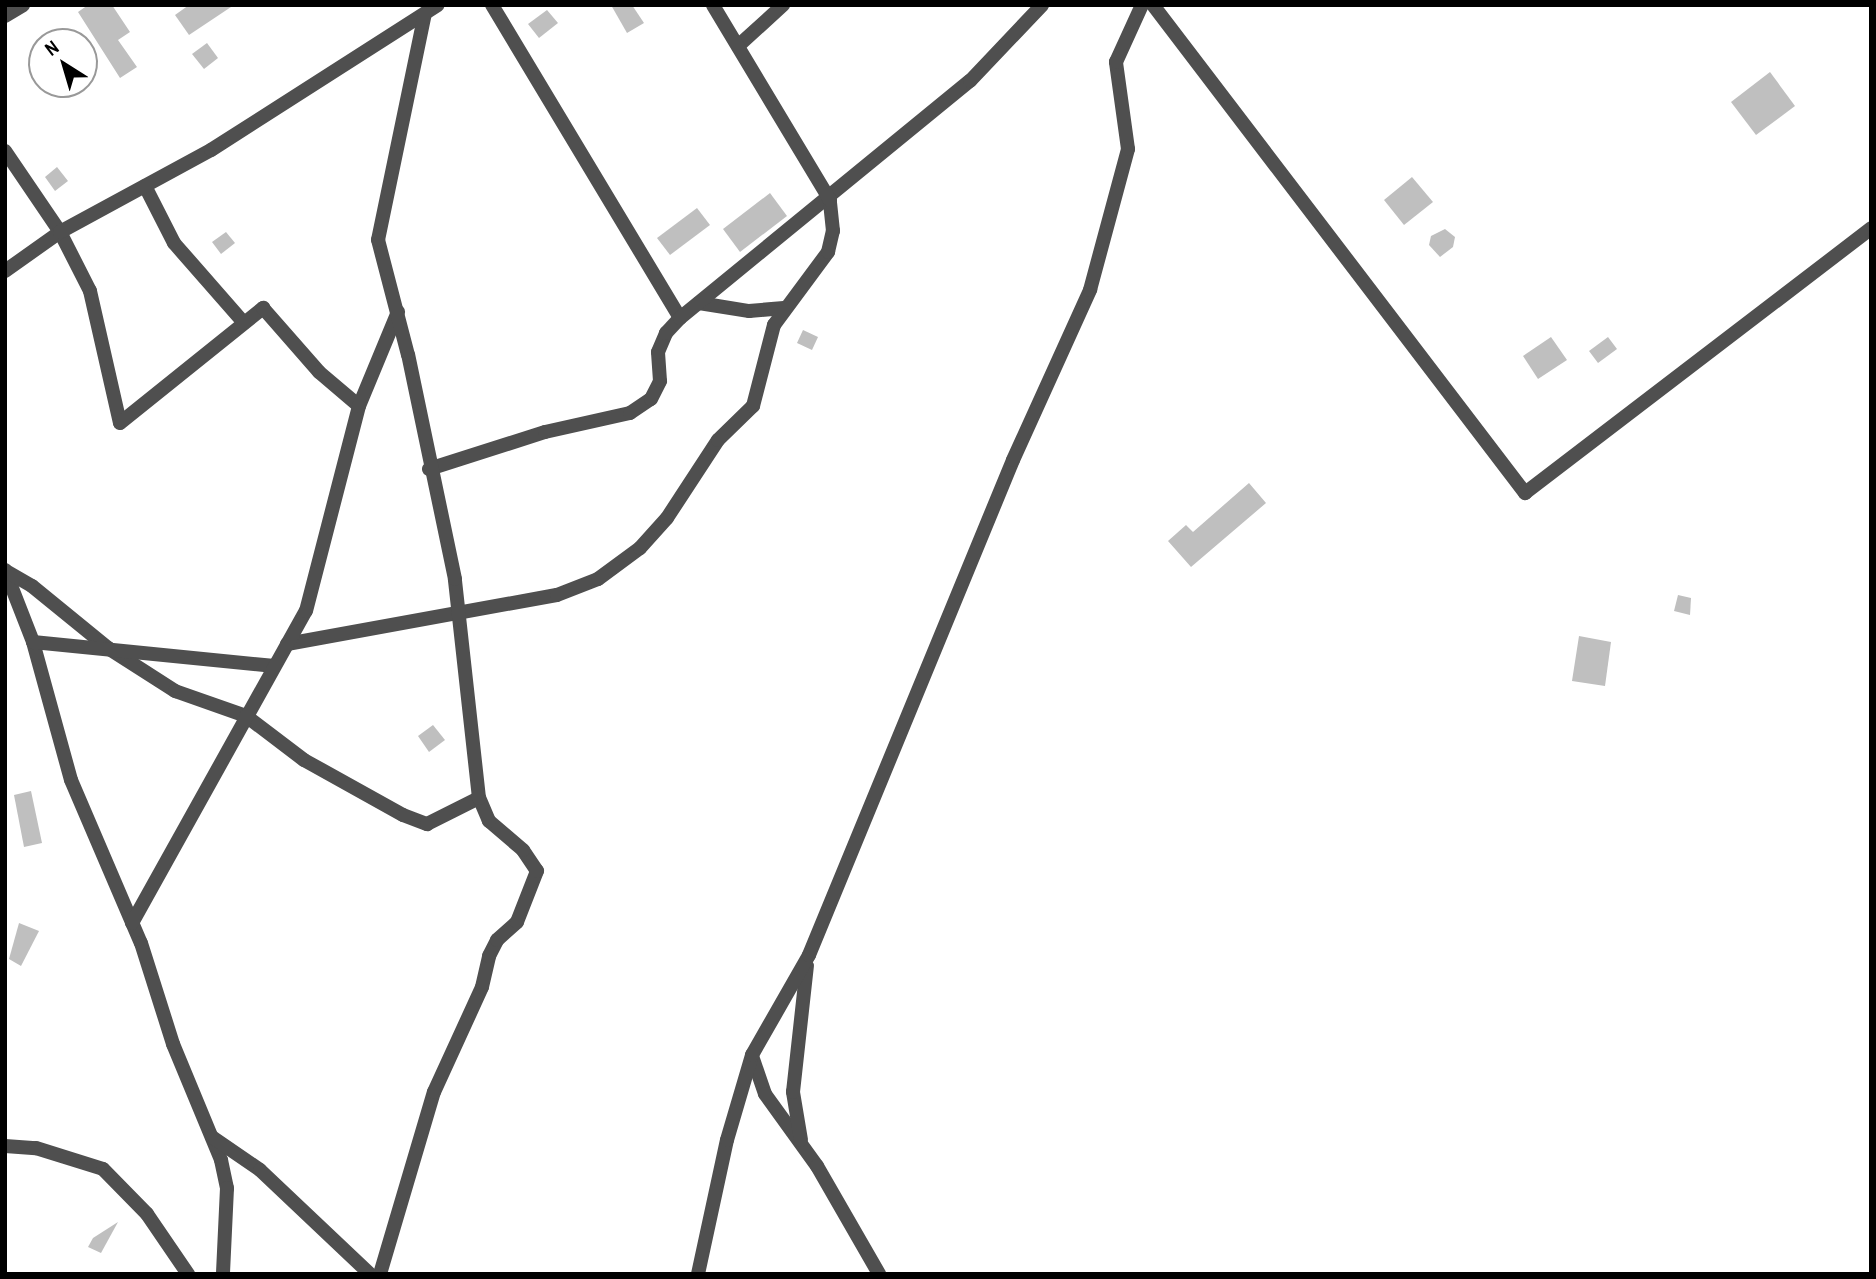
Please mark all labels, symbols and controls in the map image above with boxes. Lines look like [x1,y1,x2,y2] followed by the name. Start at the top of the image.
[28,28,98,98] north arrow
[39,34,64,62] text: N

